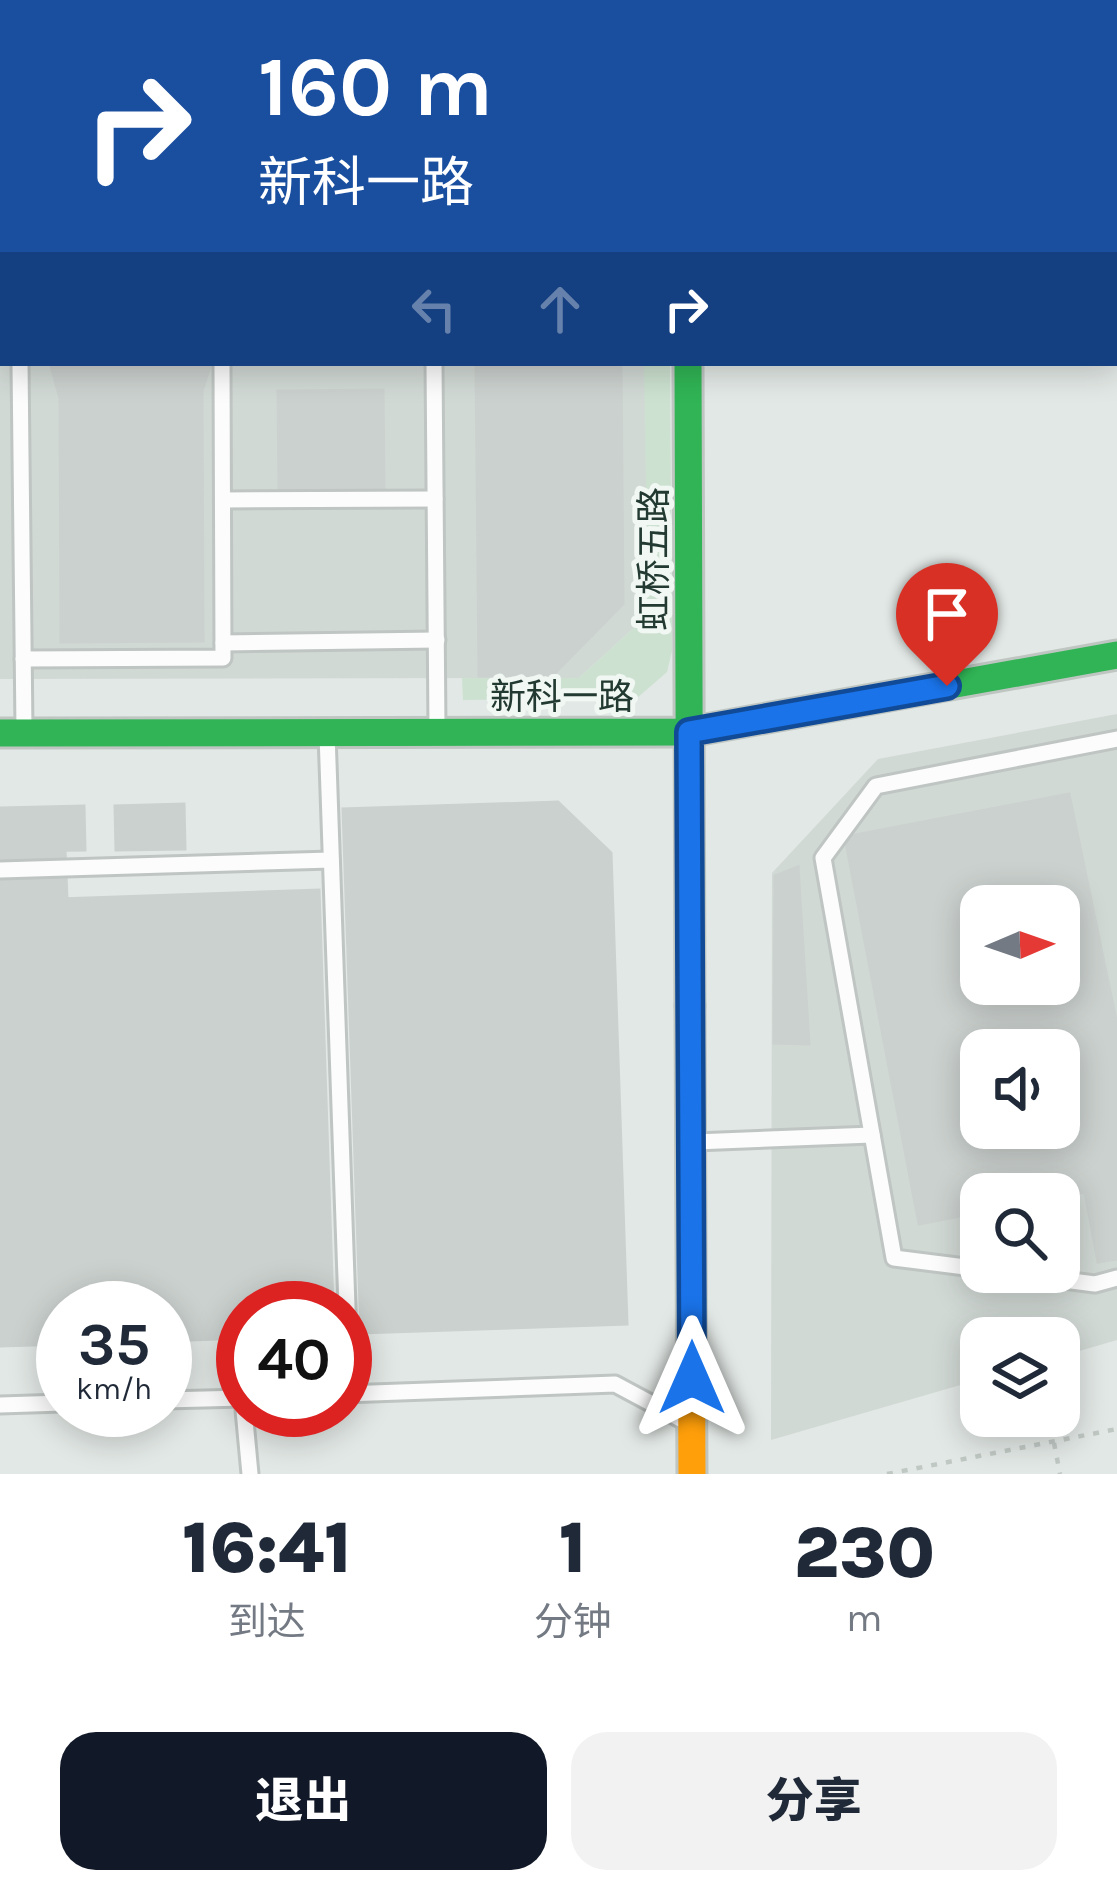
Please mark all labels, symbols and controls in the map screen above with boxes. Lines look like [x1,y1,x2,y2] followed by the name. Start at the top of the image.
[258,38,493,136] text: 160 m
[60,48,216,204] icon: right
[258,151,474,215] text: 新科一路
[401,276,467,342] icon: left
[527,276,593,342] icon: ahead
[653,276,719,342] icon: right
[633,487,675,631] street label: 虹桥五路
[896,563,998,686] pin
[914,581,980,647] icon: arrive
[490,676,634,718] street label: 新科一路
[960,885,1080,1005] north arrow
[960,885,1080,1437] map controls
[960,1029,1080,1149] button: sound
[960,1173,1080,1293] button: search
[216,1281,372,1437] speed limit sign: 40
[78,1309,150,1379] text: 35
[629,1315,755,1441] position arrow
[960,1317,1080,1437] button: layers
[76,1371,152,1407] text: km/h
[182,1506,352,1590] text: 16:41
[559,1506,587,1590] text: 1
[794,1511,935,1595] text: 230
[846,1595,883,1641] text: m
[228,1599,306,1645] text: 到达
[534,1599,612,1645] text: 分钟
[60,1732,547,1870] button: 退出
[571,1732,1057,1870] button: 分享

